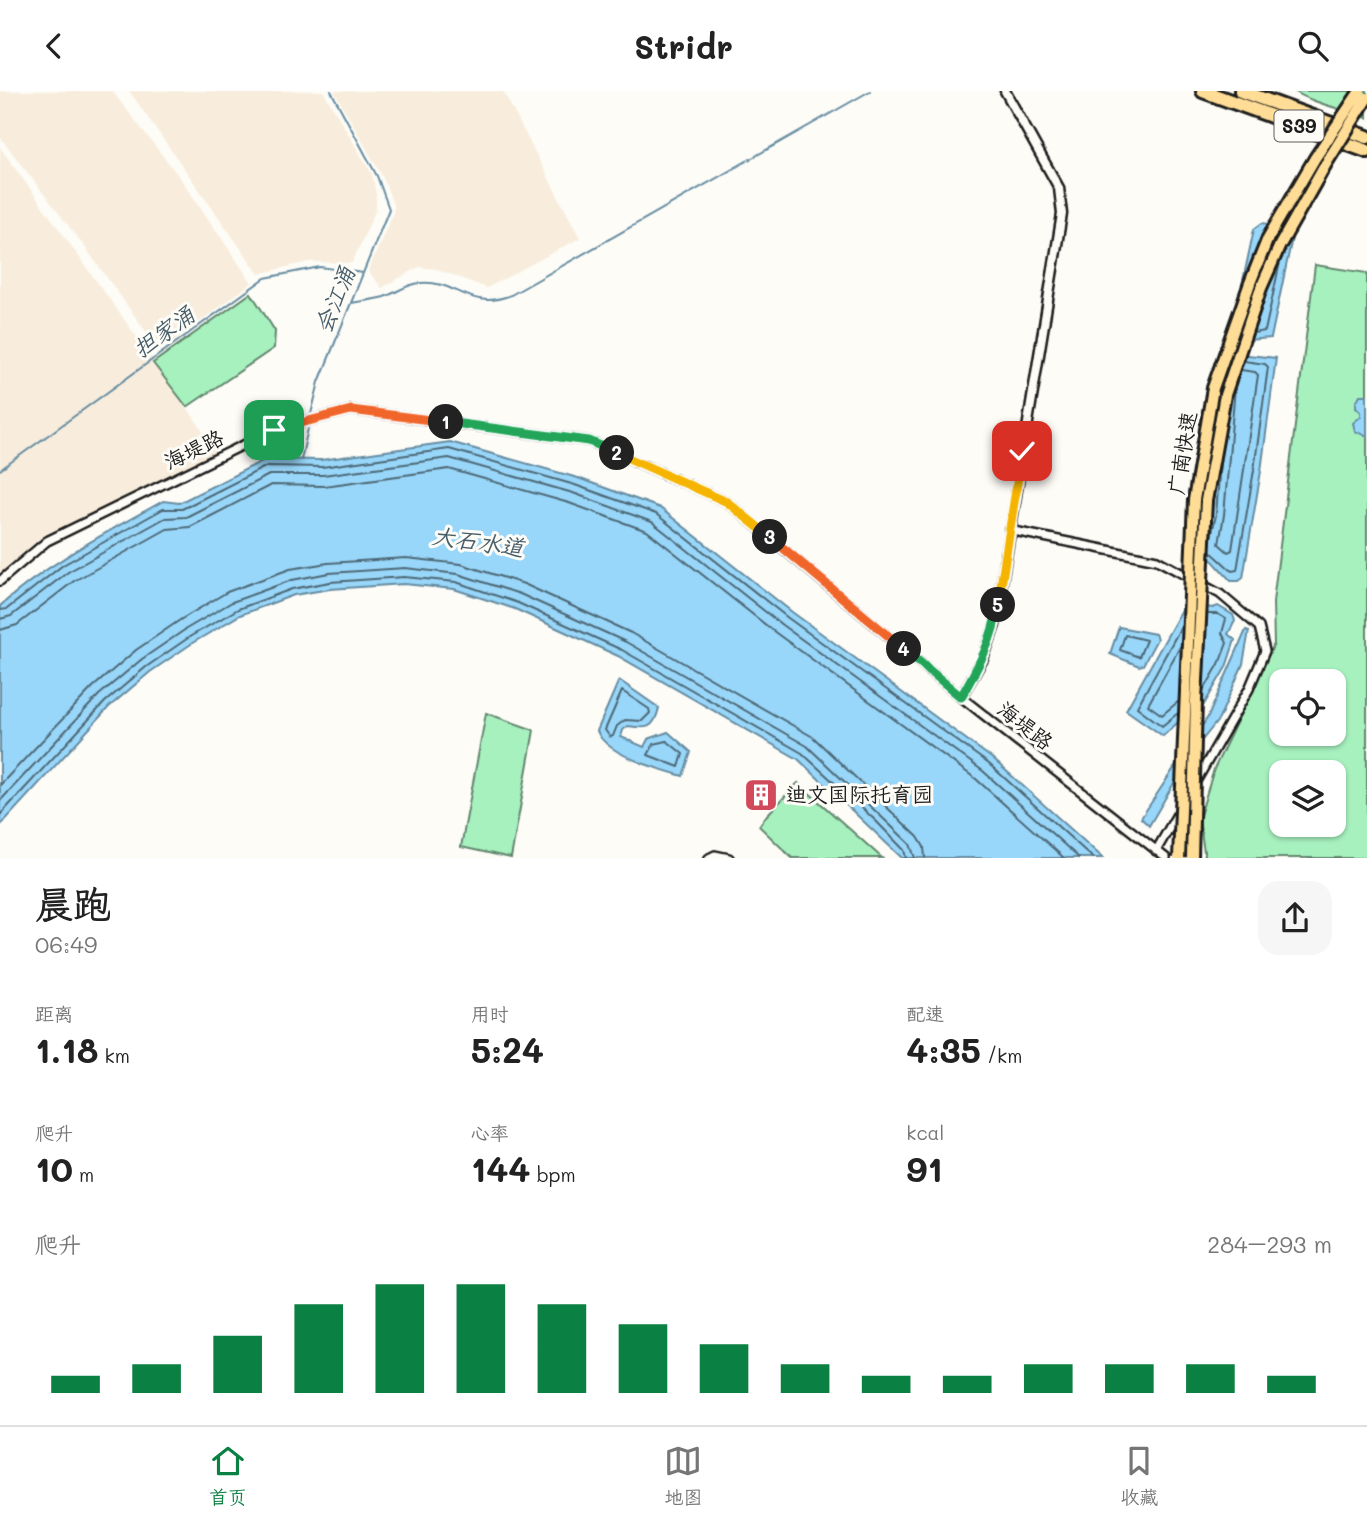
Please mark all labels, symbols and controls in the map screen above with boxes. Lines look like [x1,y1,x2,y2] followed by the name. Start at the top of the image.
[634,25,733,67] text: Stridr
[35,27,73,65] icon: back
[1294,27,1332,65] icon: search
[1274,111,1324,141] road number: S39
[307,261,361,337] water label: 会江涌
[127,298,201,364] water label: 担家涌
[244,400,304,460] pin
[428,405,464,439] pin: 1
[441,409,450,434] text: 1
[1162,409,1201,496] street label: 广南快速
[255,411,293,449] icon: arrive
[992,421,1052,481] pin
[159,423,228,475] street label: 海堤路
[1003,432,1041,470] icon: check
[600,435,634,471] pin: 2
[611,440,622,465] text: 2
[752,519,788,555] pin: 3
[430,520,528,563] water label: 大石水道
[764,524,775,549] text: 3
[981,587,1016,623] pin: 5
[992,592,1003,617] text: 5
[886,631,922,667] pin: 4
[897,636,910,661] text: 4
[1269,669,1346,837] map controls
[1269,669,1346,746] button: locate
[993,695,1059,755] street label: 海堤路
[1269,760,1346,837] button: layers
[742,776,780,814] building icon: 迪文国际托育园
[786,780,933,807] place label: 迪文国际托育园
[35,878,111,928] text: 晨跑
[1258,881,1332,955] button: share
[35,929,97,959] text: 06:49
[35,1001,73,1026] text: 距离
[471,1001,509,1026] text: 用时
[906,1001,944,1026] text: 配速
[35,1026,99,1072] text: 1.18
[471,1026,544,1072] text: 5:24
[906,1026,981,1072] text: 4:35
[99,1043,130,1068] text: km
[981,1043,1022,1068] text: /km
[35,1120,73,1145] text: 爬升
[471,1120,509,1145] text: 心率
[906,1120,944,1145] text: kcal
[35,1145,73,1191] text: 10
[471,1145,531,1191] text: 144
[906,1145,943,1191] text: 91
[73,1162,94,1187] text: m
[531,1162,576,1187] text: bpm
[35,1229,81,1259] text: 爬升
[1207,1229,1332,1259] text: 284–293 m
[209,1442,247,1509] tab: 首页
[664,1442,702,1509] tab: 地图
[1120,1442,1158,1509] tab: 收藏

